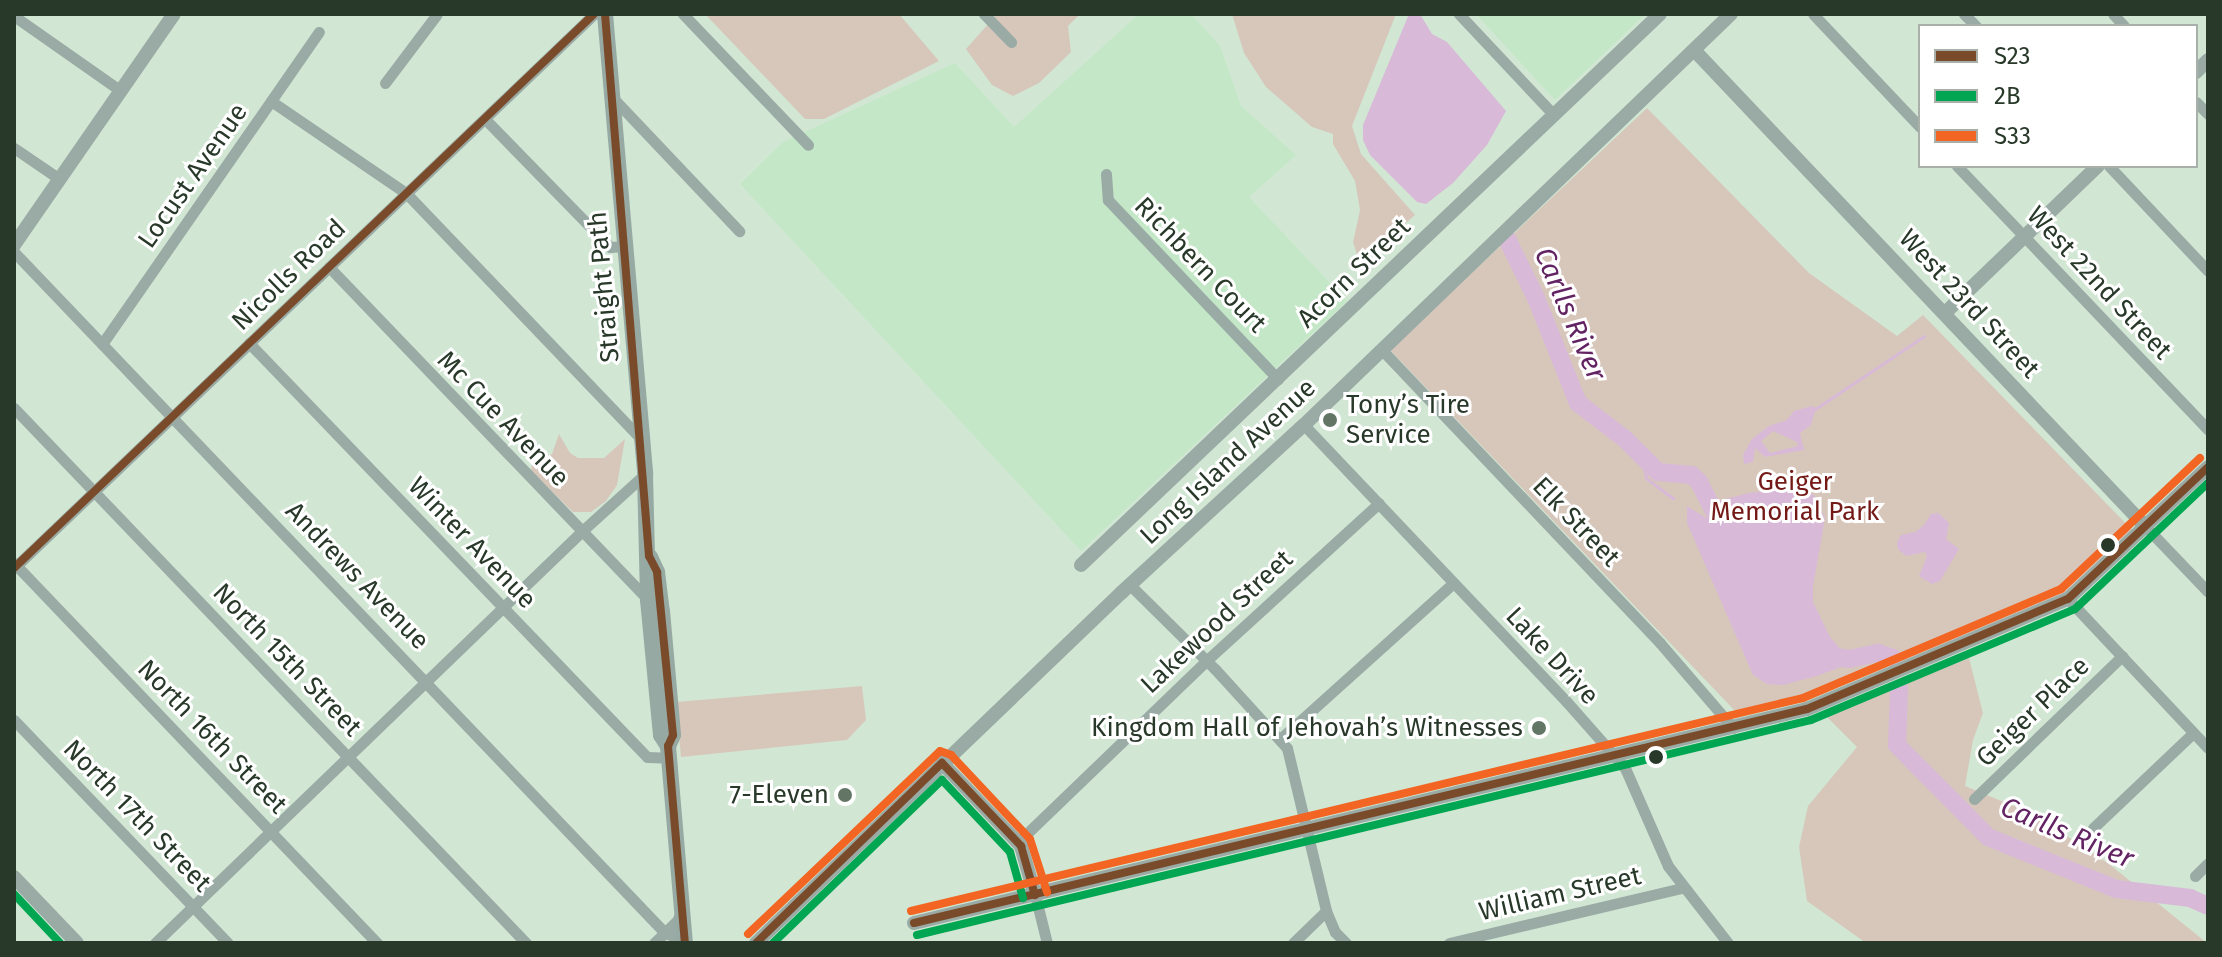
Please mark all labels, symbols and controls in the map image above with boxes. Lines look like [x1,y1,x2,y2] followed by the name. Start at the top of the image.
[1918,24,2198,168] legend
[1994,42,2031,70] text: S23
[1994,82,2020,110] text: 2B
[132,98,254,254] street label: Locust Avenue
[1994,122,2031,150] text: S33
[1128,191,1272,339] street label: Richbern Court
[2020,200,2178,366] street label: West 22nd Street
[582,210,626,364] street label: Straight Path
[1291,212,1417,334] street label: Acorn Street
[226,213,352,337] street label: Nicolls Road
[1892,223,2046,385] street label: West 23rd Street
[1527,242,1613,386] water label: Carlls River
[431,345,575,493] street label: Mc Cue Avenue
[1134,373,1322,551] street label: Long Island Avenue
[1346,389,1470,450] place label: Tony’s Tire Service
[1321,411,1339,429] marker: Tony’s Tire Service
[1711,466,1879,528] park label: Geiger Memorial Park
[402,471,542,615] street label: Winter Avenue
[1526,471,1626,573] street label: Elk Street
[279,496,435,656] street label: Andrews Avenue
[2100,537,2116,553] unlabelled marker
[1135,544,1299,700] street label: Lakewood Street
[206,577,368,743] street label: North 15th Street
[1499,601,1605,711] street label: Lake Drive
[1970,651,2096,773] street label: Geiger Place
[131,654,293,820] street label: North 16th Street
[1091,712,1523,744] place label: Kingdom Hall of Jehovah’s Witnesses
[1530,719,1548,737] marker: Kingdom Hall of Jehovah’s Witnesses
[57,733,217,899] street label: North 17th Street
[1648,749,1664,765] unlabelled marker
[730,779,829,811] place label: 7-Eleven
[836,786,854,804] marker: 7-Eleven
[1995,790,2139,876] water label: Carlls River
[1476,860,1644,928] street label: William Street

